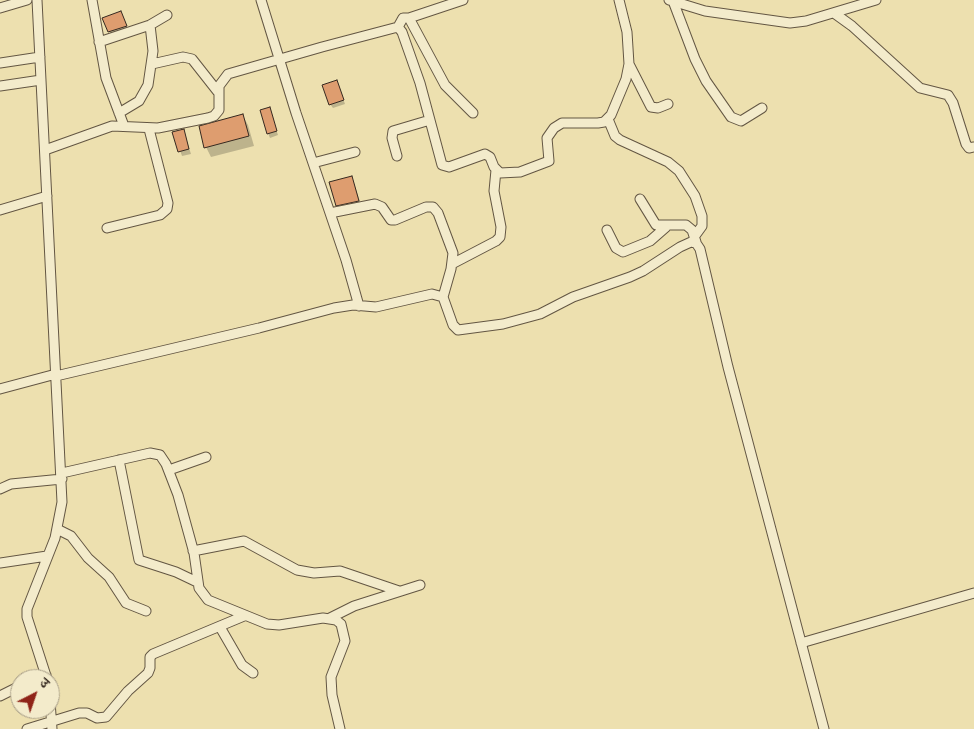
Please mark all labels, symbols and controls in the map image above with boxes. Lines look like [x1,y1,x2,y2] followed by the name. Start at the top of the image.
[10,669,60,719] north arrow
[36,674,53,692] text: उ

